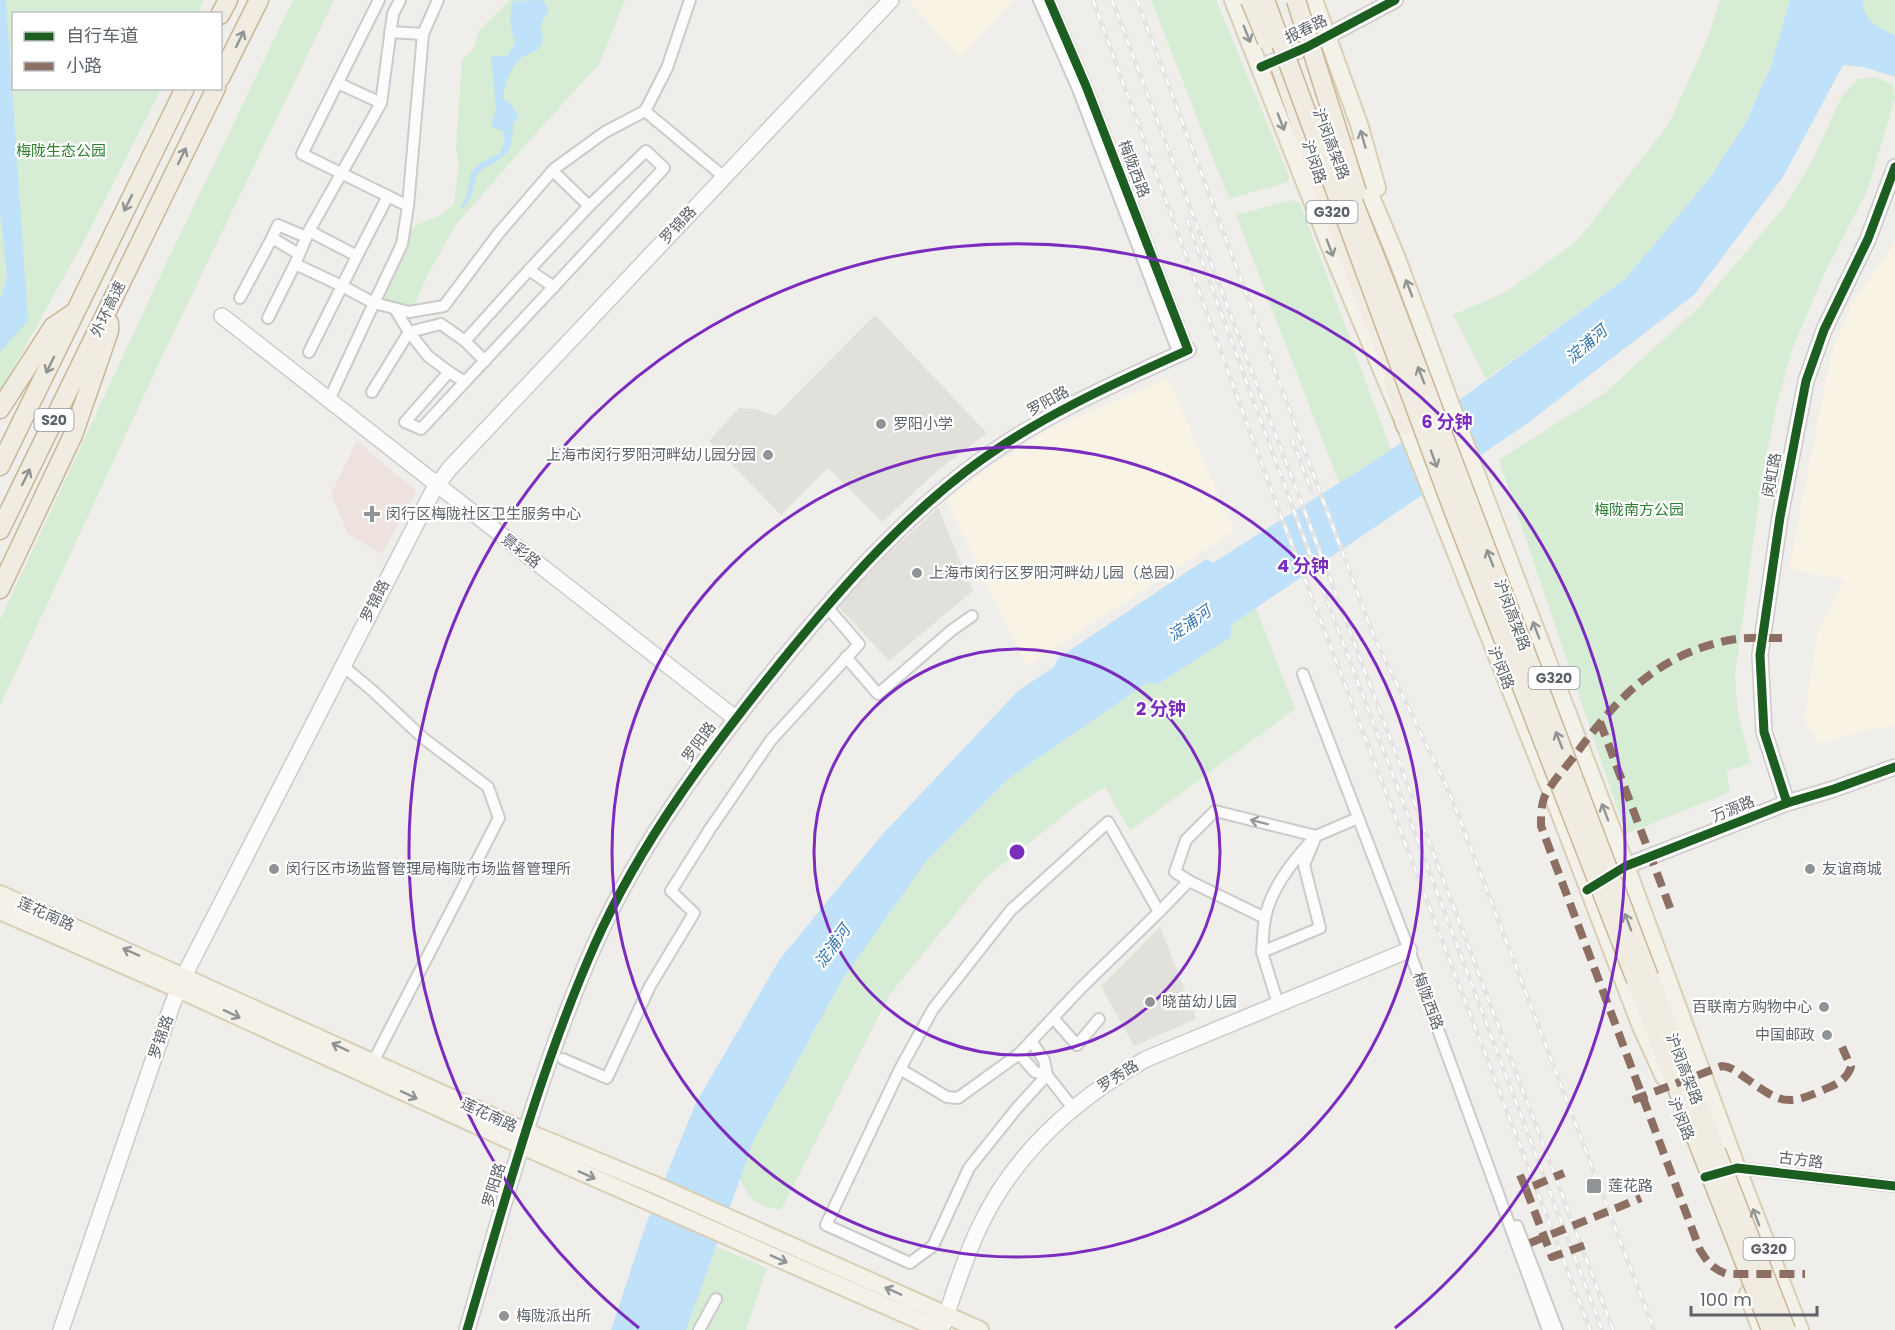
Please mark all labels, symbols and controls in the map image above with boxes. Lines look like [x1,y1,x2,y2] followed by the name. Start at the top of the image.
[1281,9,1331,48] street label: 报春路
[12,12,222,90] legend
[66,23,138,48] text: 自行车道
[1242,24,1253,42] one-way arrow
[234,31,246,49] one-way arrow
[66,53,102,78] text: 小路
[1308,105,1355,183] street label: 沪闵高架路
[1277,112,1288,131] one-way arrow
[1357,130,1368,149] one-way arrow
[1114,137,1155,201] street label: 梅陇西路
[1297,137,1332,187] street label: 沪闵路
[16,140,106,161] park label: 梅陇生态公园
[177,148,189,166] one-way arrow
[122,194,134,212] one-way arrow
[655,201,701,248] street label: 罗锦路
[1306,201,1358,223] road number: G320
[1325,239,1336,257] one-way arrow
[85,277,130,340] street label: 外环高速
[1403,280,1414,298] one-way arrow
[1561,318,1614,369] water label: 淀浦河
[43,355,55,373] one-way arrow
[1414,366,1425,385] one-way arrow
[1023,380,1073,421] street label: 罗阳路
[34,409,74,431] road number: S20
[1421,409,1473,434] text: 6 分钟
[893,413,953,434] place label: 罗阳小学
[874,417,888,431] marker: 罗阳小学
[546,444,756,465] place label: 上海市闵行罗阳河畔幼儿园分园
[761,448,775,462] marker: 上海市闵行罗阳河畔幼儿园分园
[1430,449,1441,468] one-way arrow
[1757,451,1786,499] street label: 闵虹路
[20,469,32,487] one-way arrow
[1594,499,1684,520] park label: 梅陇南方公园
[386,503,581,524] place label: 闵行区梅陇社区卫生服务中心
[363,505,381,523] marker: 闵行区梅陇社区卫生服务中心
[497,528,546,573] street label: 景彩路
[1484,549,1495,567] one-way arrow
[1277,553,1329,578] text: 4 分钟
[929,562,1184,583] place label: 上海市闵行区罗阳河畔幼儿园（总园）
[910,566,924,580] marker: 上海市闵行区罗阳河畔幼儿园（总园）
[355,576,394,626] street label: 罗锦路
[1489,576,1536,654] street label: 沪闵高架路
[1163,599,1218,647] water label: 淀浦河
[1529,621,1540,639] one-way arrow
[1483,643,1520,693] street label: 沪闵路
[1528,667,1580,689] road number: G320
[1136,696,1186,721] text: 2 分钟
[677,717,720,766] street label: 罗阳路
[1553,731,1564,750] one-way arrow
[1708,790,1758,827] street label: 万源路
[1599,803,1610,822] one-way arrow
[1250,815,1269,827] one-way arrow
[1007,842,1027,862] centre of rings
[286,858,571,879] place label: 闵行区市场监督管理局梅陇市场监督管理所
[1822,858,1882,879] place label: 友谊商城
[267,862,281,876] marker: 闵行区市场监督管理局梅陇市场监督管理所
[1803,862,1817,876] marker: 友谊商城
[15,892,78,935] street label: 莲花南路
[1622,913,1633,932] one-way arrow
[809,918,858,972] water label: 淀浦河
[122,946,140,957] one-way arrow
[1408,969,1449,1033] street label: 梅陇西路
[1162,991,1237,1012] place label: 晓苗幼儿园
[1143,995,1157,1009] marker: 晓苗幼儿园
[1692,996,1812,1017] place label: 百联南方购物中心
[1817,1000,1831,1014] marker: 百联南方购物中心
[222,1008,240,1020] one-way arrow
[143,1012,178,1062] street label: 罗锦路
[1755,1024,1815,1045] place label: 中国邮政
[1820,1028,1834,1042] marker: 中国邮政
[1661,1030,1708,1108] street label: 沪闵高架路
[331,1040,349,1052] one-way arrow
[1093,1055,1142,1096] street label: 罗秀路
[400,1090,418,1101] one-way arrow
[458,1092,521,1137] street label: 莲花南路
[1663,1094,1700,1144] street label: 沪闵路
[1777,1146,1825,1173] street label: 古方路
[477,1160,510,1209] street label: 罗阳路
[577,1170,595,1181] one-way arrow
[1608,1175,1653,1196] place label: 莲花路
[1585,1177,1603,1195] marker: 莲花路
[1750,1208,1761,1227] one-way arrow
[1744,1238,1794,1260] road number: G320
[769,1253,787,1265] one-way arrow
[1691,1279,1817,1317] scale bar
[884,1285,902,1297] one-way arrow
[1700,1287,1752,1312] text: 100 m
[516,1305,591,1326] place label: 梅陇派出所
[497,1309,511,1323] marker: 梅陇派出所

